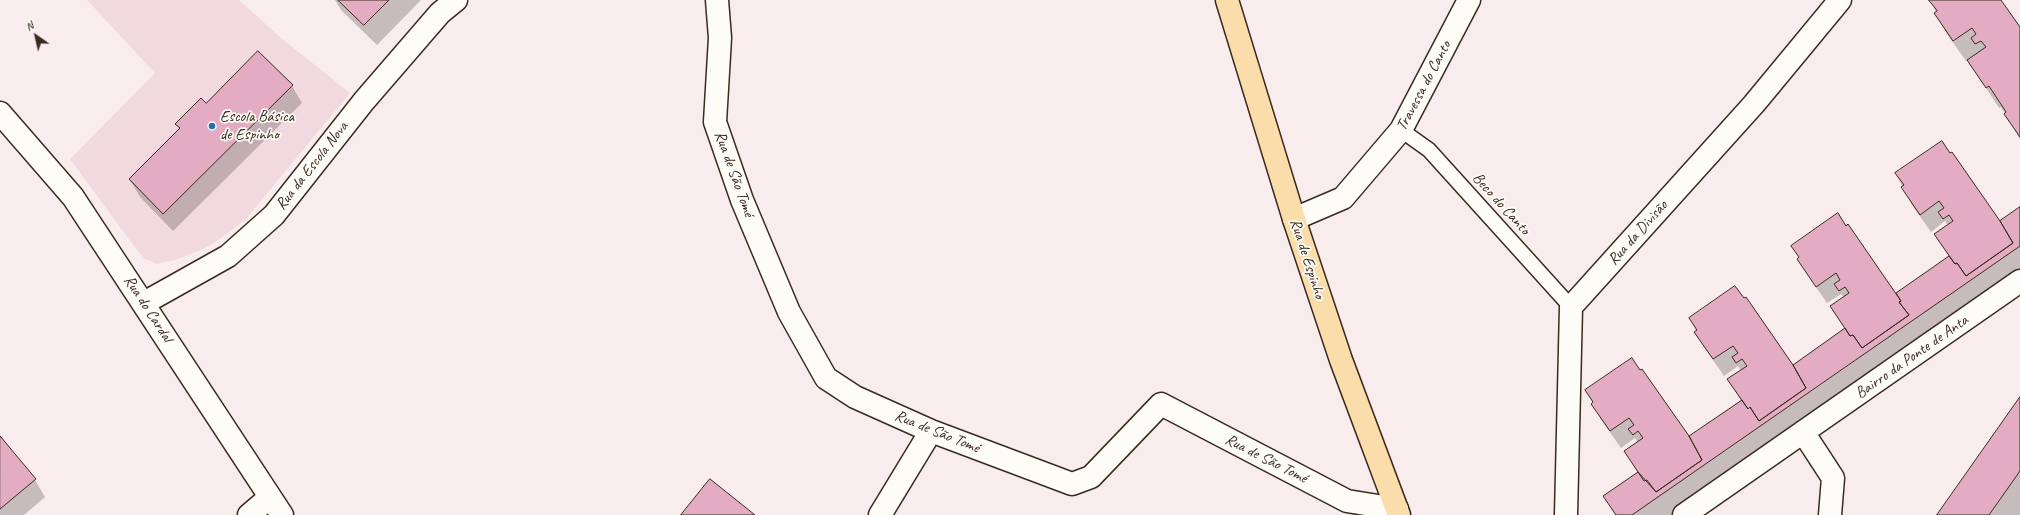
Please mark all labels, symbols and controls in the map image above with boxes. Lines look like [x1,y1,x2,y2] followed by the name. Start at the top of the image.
[16,16,56,56] north arrow
[23,18,36,34] text: N
[1392,38,1456,134] street label: Travessa do Canto
[220,107,294,145] place label: Escola Básica de Espinho
[272,118,352,214] street label: Rua da Escola Nova
[207,121,217,131] marker: Escola Básica de Espinho
[710,129,758,219] street label: Rua de São Tomé
[1468,169,1534,239] street label: Beco do Canto
[1604,197,1672,269] street label: Rua da Divisão
[1285,217,1329,301] street label: Rua de Espinho
[119,272,177,346] street label: Rua do Cardal
[1852,311,1972,403] street label: Bairro da Ponte de Anta
[892,406,982,458] street label: Rua de São Tomé
[1222,430,1310,488] street label: Rua de São Tomé

